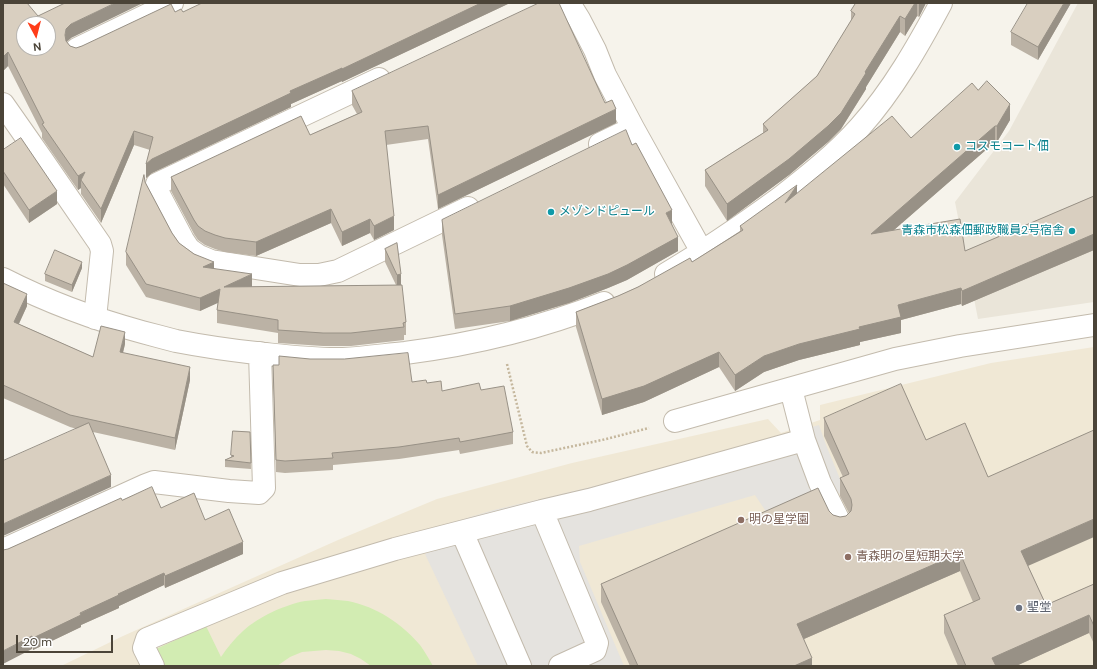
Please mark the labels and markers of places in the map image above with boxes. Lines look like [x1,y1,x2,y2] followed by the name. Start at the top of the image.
[965,140,1049,154] place label: コスモコート佃
[952,142,962,152] marker: コスモコート佃
[559,205,655,219] place label: メゾンドピュール
[546,207,556,217] marker: メゾンドピュール
[901,224,1064,238] place label: 青森市松森佃郵政職員2号宿舎
[1067,226,1077,236] marker: 青森市松森佃郵政職員2号宿舎
[749,513,809,527] place label: 明の星学園
[736,515,746,525] marker: 明の星学園
[856,550,964,564] place label: 青森明の星短期大学
[843,552,853,562] marker: 青森明の星短期大学
[1027,601,1051,615] place label: 聖堂
[1014,603,1024,613] marker: 聖堂

